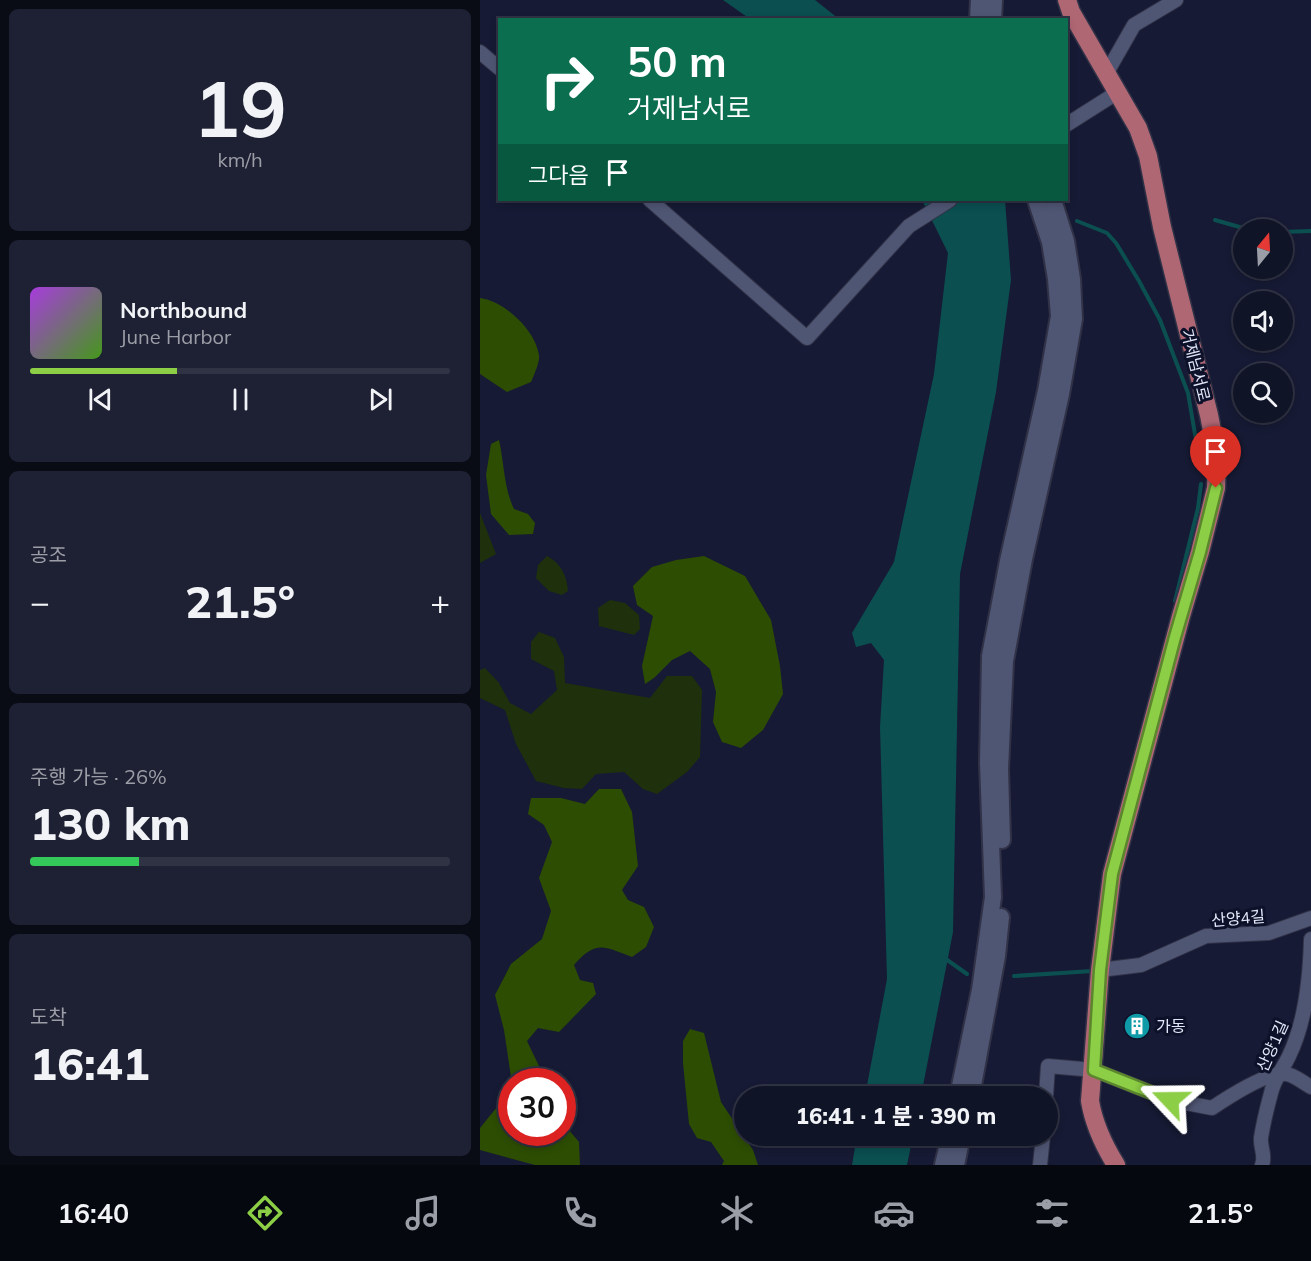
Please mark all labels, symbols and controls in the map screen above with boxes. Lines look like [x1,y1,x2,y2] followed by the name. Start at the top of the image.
[627,35,727,88] text: 50 m
[528,42,606,120] icon: right
[193,59,287,157] text: 19
[627,91,751,125] text: 거제남서로
[217,147,263,172] text: km/h
[601,156,634,189] icon: arrive
[528,161,589,189] text: 그다음
[1233,219,1293,279] north arrow
[1233,219,1293,423] map controls
[1233,291,1293,351] button: sound
[120,296,247,324] text: Northbound
[120,324,231,349] text: June Harbor
[1177,327,1215,403] street label: 거제남서로
[1233,363,1293,423] button: search
[84,383,117,416] icon: previous
[224,383,257,416] icon: pause
[364,383,397,416] icon: next
[1190,426,1241,488] pin
[1199,435,1232,468] icon: arrive
[30,542,67,567] text: 공조
[185,573,295,629] text: 21.5°
[30,581,50,622] text: −
[430,581,450,622] text: +
[30,764,167,789] text: 주행 가능 · 26%
[30,795,191,851] text: 130 km
[1210,906,1266,930] street label: 산양4길
[30,1004,67,1029] text: 도착
[1122,1011,1152,1041] building icon: 가동
[1156,1016,1186,1036] place label: 가동
[1252,1017,1292,1075] street label: 산양1길
[30,1035,150,1091] text: 16:41
[498,1068,576,1146] speed limit sign: 30
[1138,1068,1202,1132] position arrow
[796,1102,996,1130] text: 16:41 · 1 분 · 390 m
[244,1192,286,1234] icon: directions
[402,1192,444,1234] icon: music
[559,1192,601,1234] icon: phone
[716,1192,758,1234] icon: climate
[873,1192,915,1234] icon: car
[1031,1192,1073,1234] icon: filters
[58,1196,129,1230] text: 16:40
[1188,1196,1253,1230] text: 21.5°

